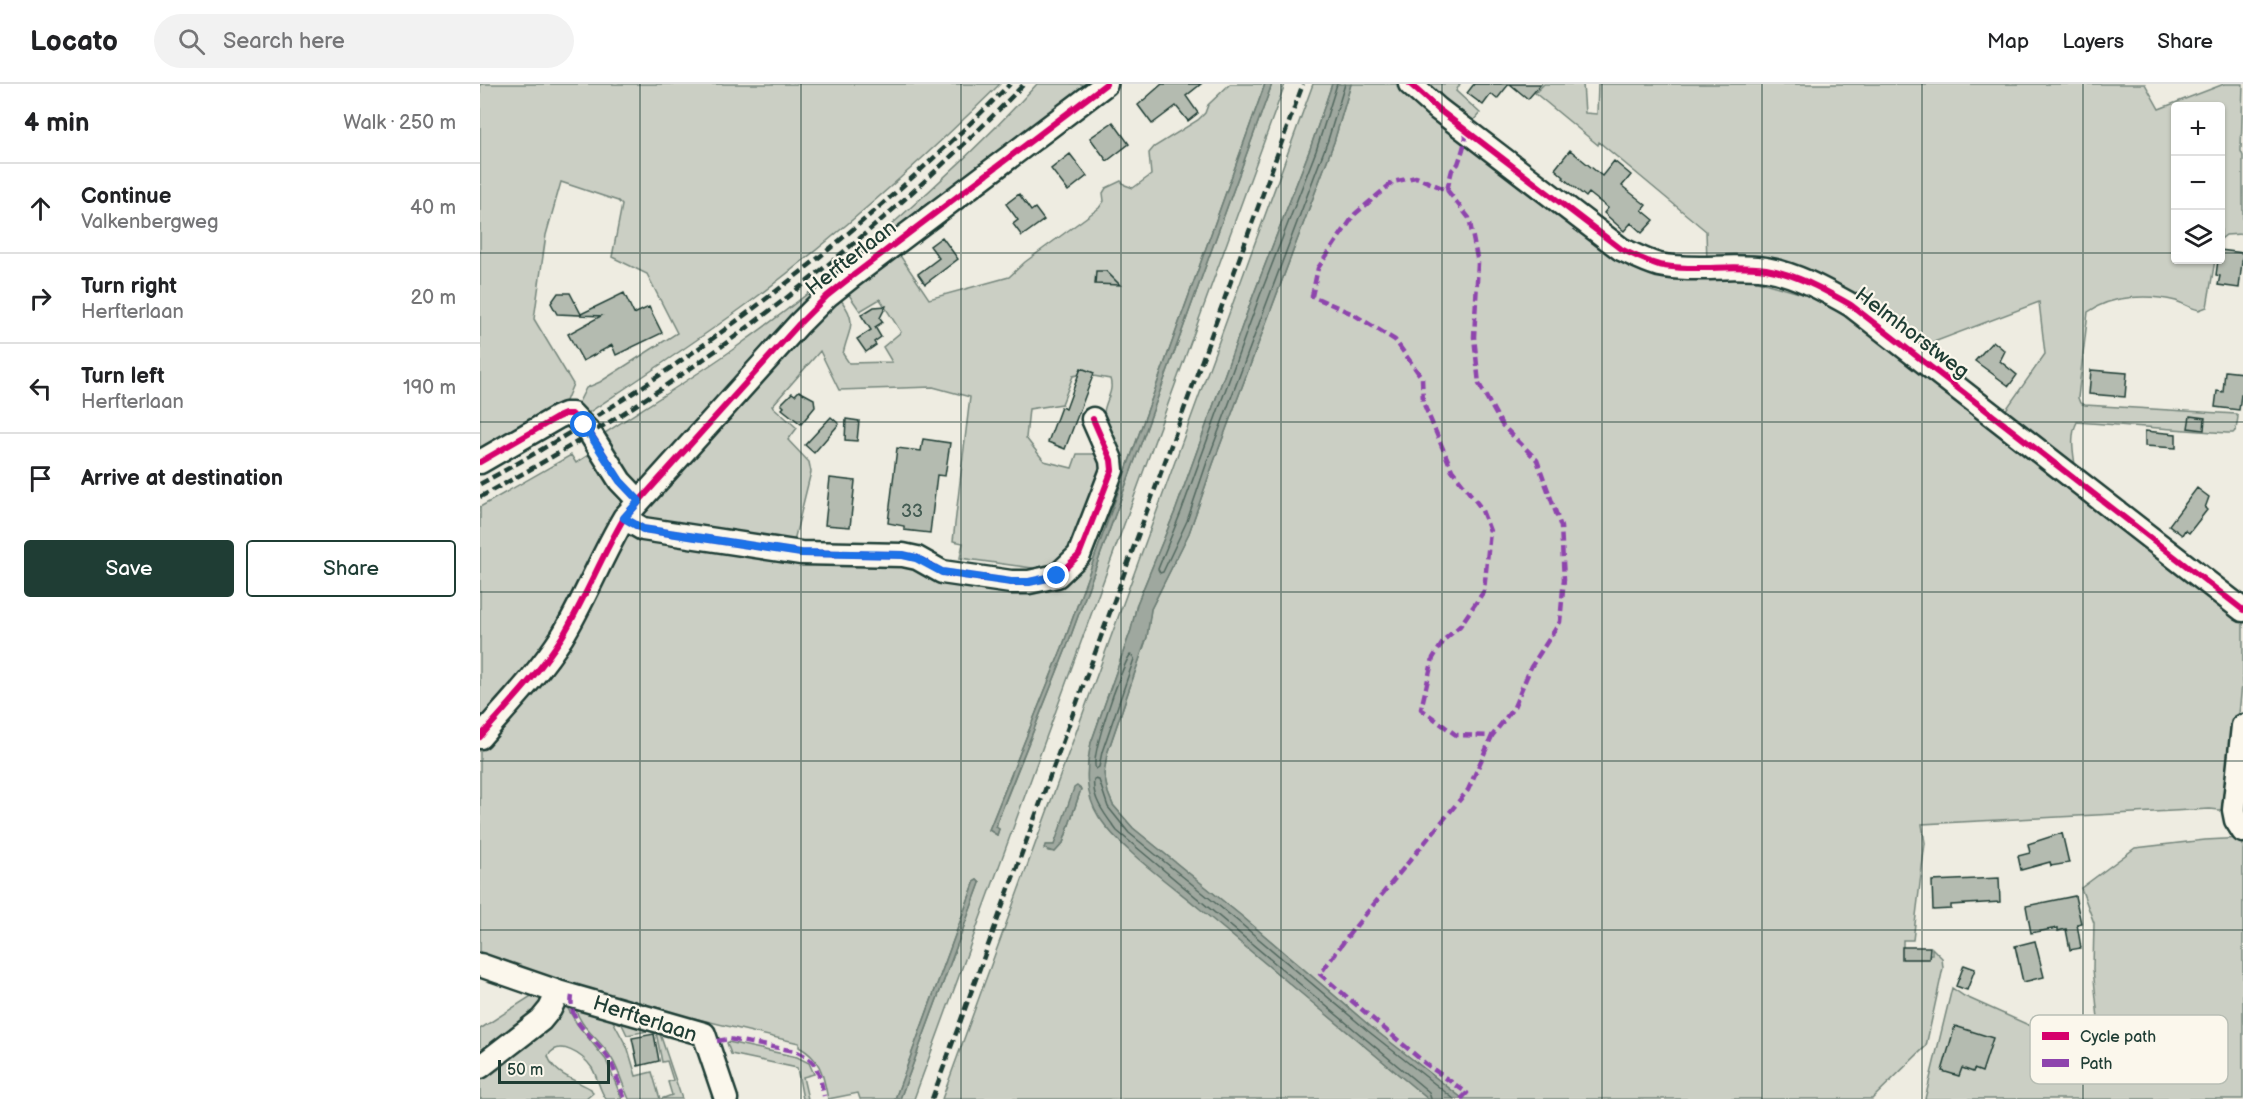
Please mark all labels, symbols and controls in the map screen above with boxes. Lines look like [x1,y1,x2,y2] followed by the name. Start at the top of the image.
[154,14,574,68] search box
[30,25,118,58] text: Locato
[175,25,208,58] icon: search
[223,28,345,55] text: Search here
[1987,29,2029,54] text: Map
[2062,29,2124,54] text: Layers
[2157,29,2213,54] text: Share
[2171,102,2225,264] map controls
[2171,102,2225,156] button: +
[24,108,89,139] text: 4 min
[343,111,456,135] text: Walk · 250 m
[2171,156,2225,210] button: −
[81,183,171,210] text: Continue
[24,192,57,225] icon: ahead
[410,196,456,220] text: 40 m
[81,210,219,234] text: Valkenbergweg
[2171,210,2225,264] button: layers
[801,215,901,301] street label: Herfterlaan
[81,273,177,300] text: Turn right
[24,282,57,315] icon: right
[1850,282,1974,384] street label: Helmhorstweg
[411,286,456,310] text: 20 m
[81,300,184,324] text: Herfterlaan
[81,363,165,390] text: Turn left
[24,372,57,405] icon: left
[403,376,456,400] text: 190 m
[81,390,184,414] text: Herfterlaan
[570,411,596,437] route start
[24,462,57,495] icon: arrive
[81,465,283,492] text: Arrive at destination
[901,501,923,522] house number: 33
[24,540,234,597] button: Save
[246,540,456,597] button: Share
[1043,562,1069,588] route end
[590,990,700,1048] street label: Herfterlaan
[2030,1015,2228,1084] legend
[2080,1028,2156,1047] text: Cycle path
[2080,1055,2112,1074] text: Path
[498,1057,610,1084] scale bar
[507,1061,543,1080] text: 50 m

